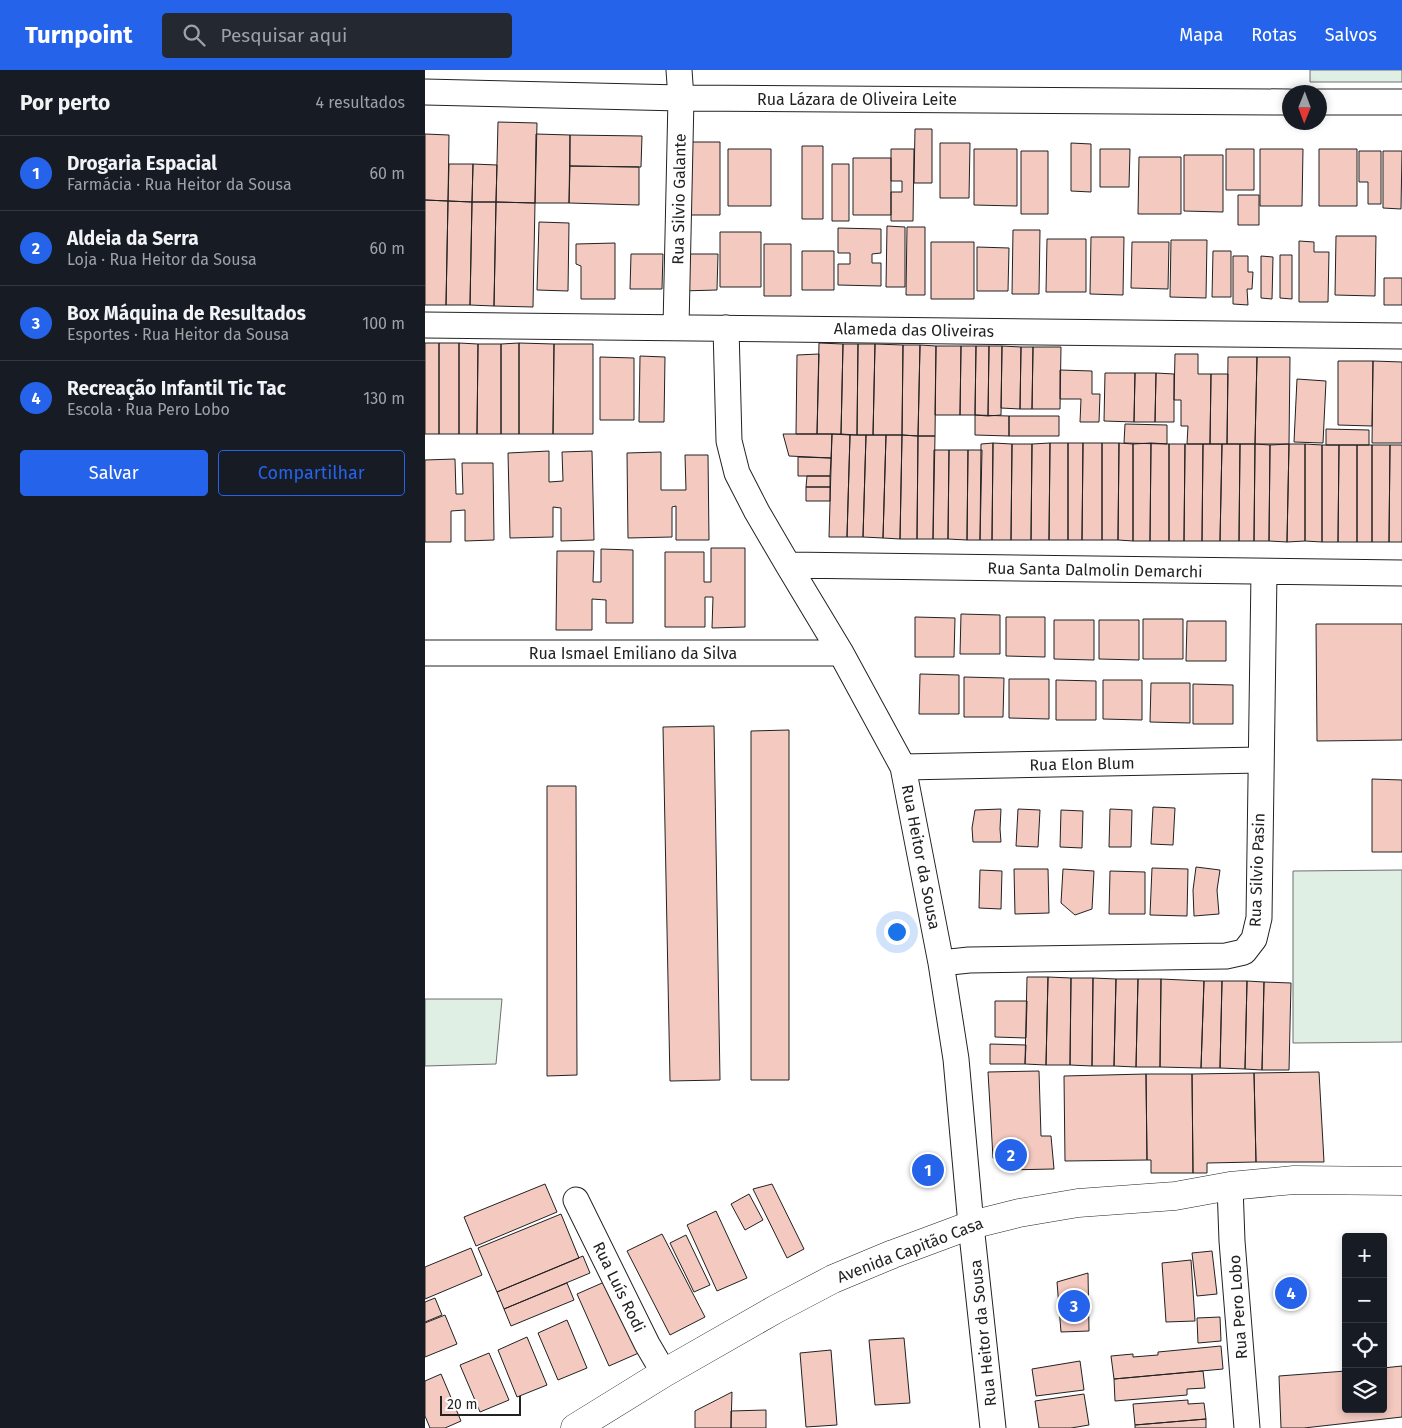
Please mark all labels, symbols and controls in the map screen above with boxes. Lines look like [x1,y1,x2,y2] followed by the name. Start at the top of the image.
[162,13,512,58] search box
[25,21,132,49] text: Turnpoint
[180,21,208,49] icon: search
[220,24,347,47] text: Pesquisar aqui
[1179,24,1223,46] text: Mapa
[1251,24,1297,46] text: Rotas
[1325,24,1377,46] text: Salvos
[1282,85,1327,130] north arrow
[20,90,110,116] text: Por perto
[757,90,957,109] street label: Rua Lázara de Oliveira Leite
[316,93,405,112] text: 4 resultados
[668,133,690,265] street label: Rua Silvio Galante
[67,152,217,175] text: Drogaria Espacial
[32,164,40,183] text: 1
[370,164,405,183] text: 60 m
[67,175,292,194] text: Farmácia · Rua Heitor da Sousa
[67,227,199,250] text: Aldeia da Serra
[32,239,40,258] text: 2
[370,239,405,258] text: 60 m
[67,250,257,269] text: Loja · Rua Heitor da Sousa
[67,302,306,325] text: Box Máquina de Resultados
[32,314,40,333] text: 3
[362,314,405,333] text: 100 m
[834,319,994,341] street label: Alameda das Oliveiras
[67,325,289,344] text: Esportes · Rua Heitor da Sousa
[67,377,286,400] text: Recreação Infantil Tic Tac
[31,389,41,408] text: 4
[363,389,405,408] text: 130 m
[67,400,230,419] text: Escola · Rua Pero Lobo
[20,450,208,496] button: Salvar
[218,450,405,496] button: Compartilhar
[987,559,1203,581] street label: Rua Santa Dalmolin Demarchi
[529,644,737,663] street label: Rua Ismael Emiliano da Silva
[1029,754,1135,774] street label: Rua Elon Blum
[898,783,944,931] street label: Rua Heitor da Sousa
[1246,813,1268,927] street label: Rua Silvio Pasin
[884,919,910,945] your location
[995,1136,1027,1174] pin: 2
[912,1151,944,1189] pin: 1
[834,1213,986,1287] street label: Avenida Capitão Casa
[1342,1233,1387,1413] map controls
[1342,1233,1387,1278] button: +
[589,1239,649,1335] street label: Rua Luís Rodi
[1225,1254,1251,1360] street label: Rua Pero Lobo
[966,1259,1000,1407] street label: Rua Heitor da Sousa
[1275,1274,1307,1312] pin: 4
[1342,1278,1387,1323] button: −
[1058,1287,1090,1325] pin: 3
[1342,1323,1387,1368] button: locate
[1342,1368,1387,1413] button: layers
[440,1393,521,1416] scale bar
[447,1396,477,1413] text: 20 m

